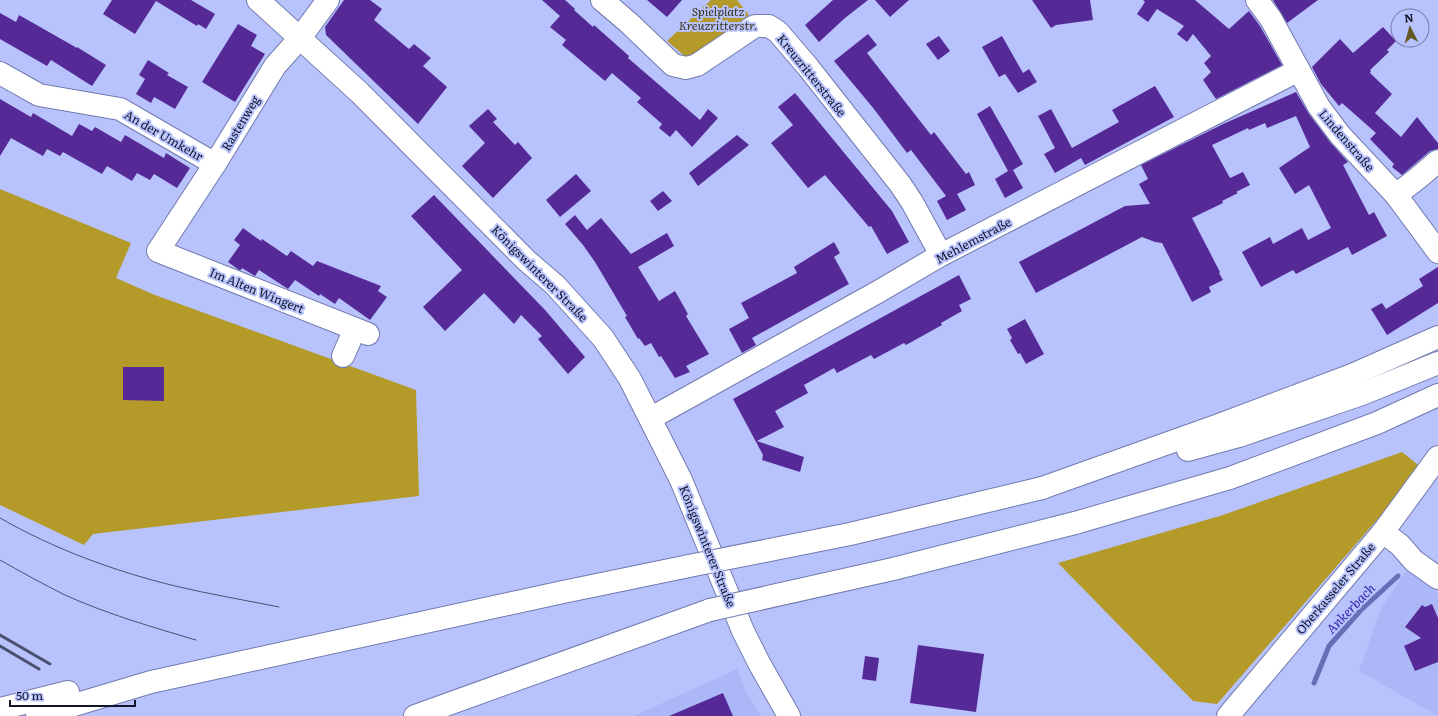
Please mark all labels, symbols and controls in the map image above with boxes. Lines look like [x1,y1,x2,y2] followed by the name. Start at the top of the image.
[679,2,757,34] park label: Spielplatz Kreuzritterstr.
[1390,8,1430,48] north arrow
[1403,9,1414,25] text: N
[773,30,851,120] street label: Kreuzritterstraße
[216,92,264,154] street label: Rastenweg
[121,105,207,165] street label: An der Umkehr
[1315,105,1379,175] street label: Lindenstraße
[932,212,1014,268] street label: Mehlemstraße
[488,221,592,325] street label: Königswinterer Straße
[207,263,307,317] street label: Im Alten Wingert
[675,482,741,610] street label: Königswinterer Straße
[1291,538,1379,638] street label: Oberkasseler Straße
[1321,578,1379,637] water label: Ankerbach
[10,682,135,708] scale bar
[16,686,43,704] text: 50 m

